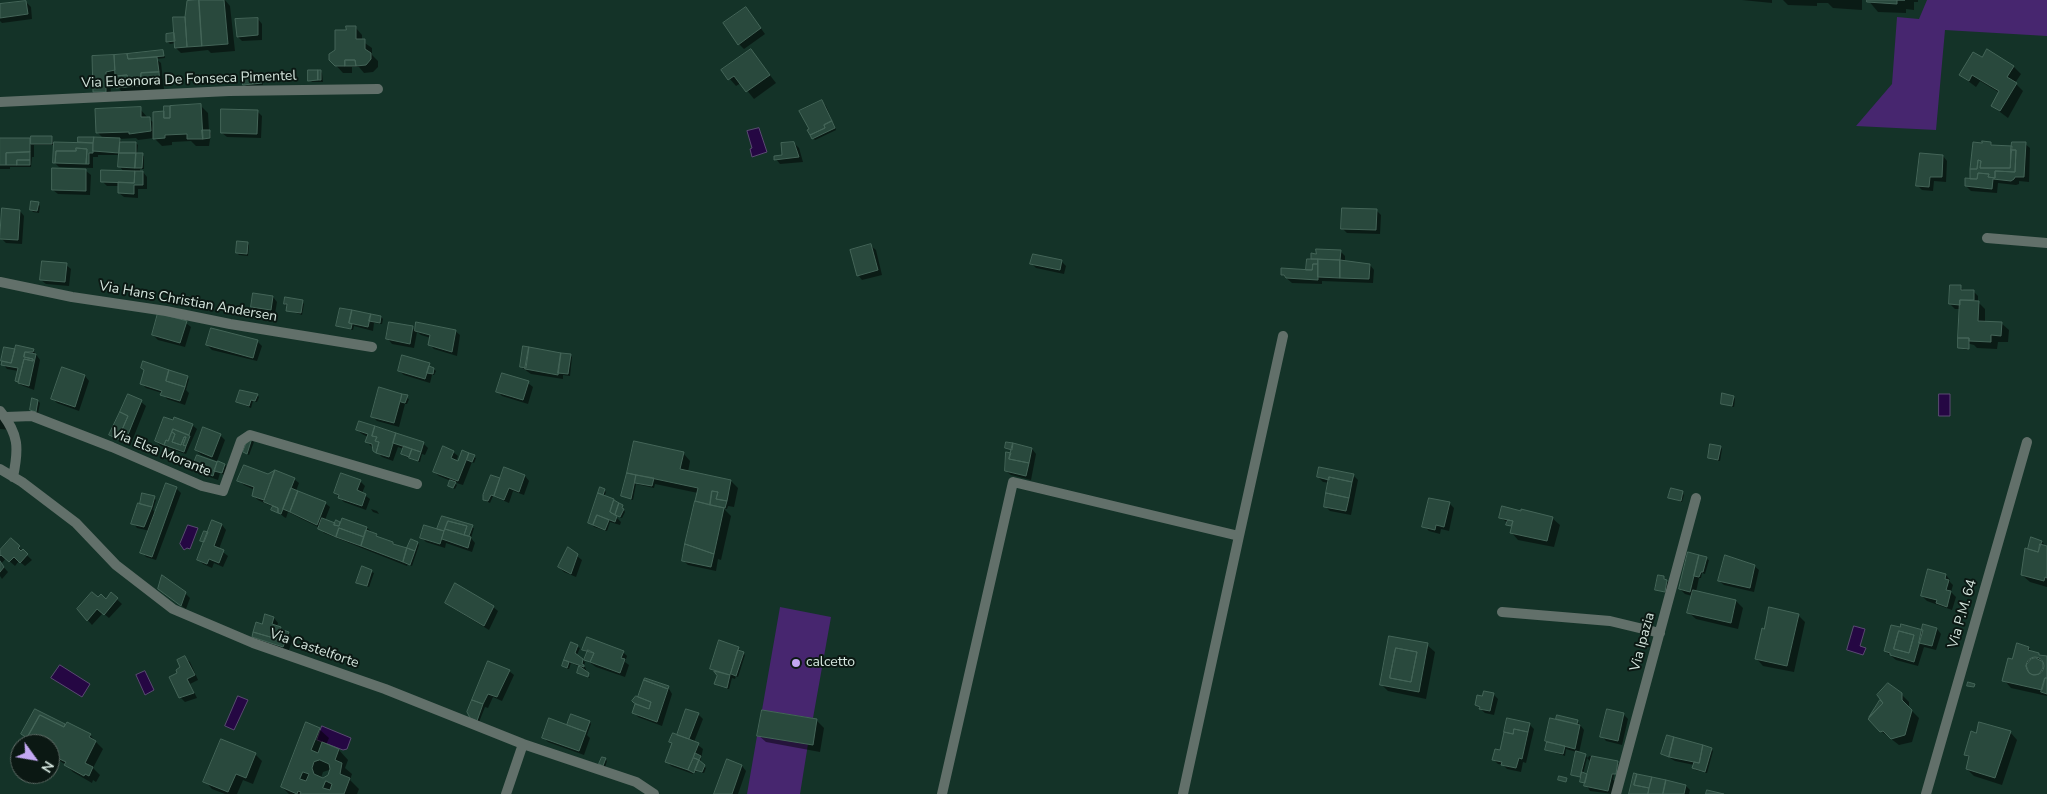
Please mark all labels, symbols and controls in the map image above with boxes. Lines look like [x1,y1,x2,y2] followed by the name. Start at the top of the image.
[81,68,297,92] street label: Via Eleonora De Fonseca Pimentel
[98,278,278,326] street label: Via Hans Christian Andersen
[109,425,213,481] street label: Via Elsa Morante
[1945,578,1981,650] street label: Via P.M. 64
[1627,611,1659,673] street label: Via Ipazia
[267,626,361,672] street label: Via Castelforte
[806,655,855,671] place label: calcetto
[790,657,802,669] marker: calcetto
[10,734,60,784] north arrow
[36,757,58,776] text: N

